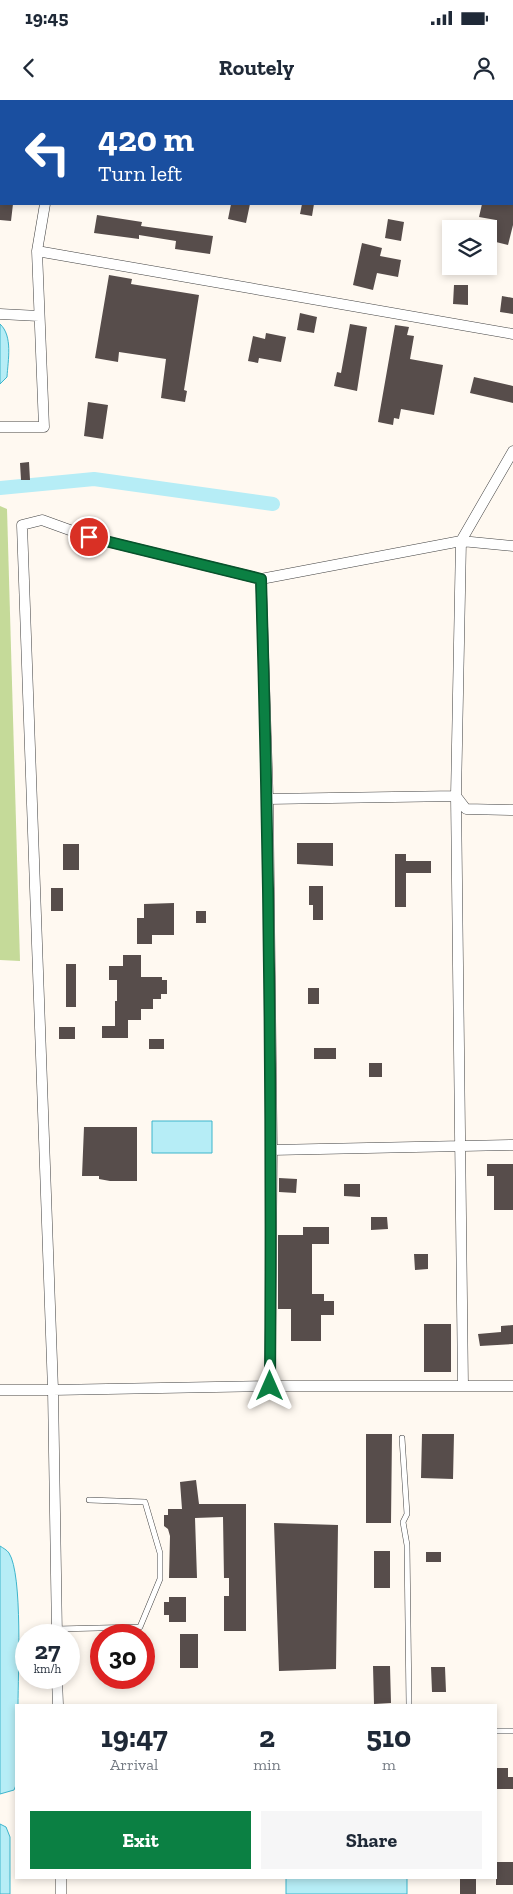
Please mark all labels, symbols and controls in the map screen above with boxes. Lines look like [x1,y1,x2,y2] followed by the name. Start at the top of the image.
[25,6,68,29] text: 19:45
[15,54,43,82] icon: back
[219,54,294,81] text: Routely
[470,54,498,82] icon: person
[98,118,194,160] text: 420 m
[15,120,80,185] icon: left
[98,160,182,187] text: Turn left
[442,220,497,275] map controls
[442,220,497,275] button: layers
[68,516,110,558] pin
[75,523,103,551] icon: arrive
[243,1359,295,1411] position arrow
[90,1624,155,1689] speed limit sign: 30
[35,1635,60,1665] text: 27
[34,1662,61,1676] text: km/h
[101,1719,168,1755] text: 19:47
[259,1719,275,1755] text: 2
[366,1719,411,1755] text: 510
[110,1755,158,1774] text: Arrival
[253,1755,281,1774] text: min
[382,1755,396,1774] text: m
[30,1811,251,1869] button: Exit
[261,1811,482,1869] button: Share

